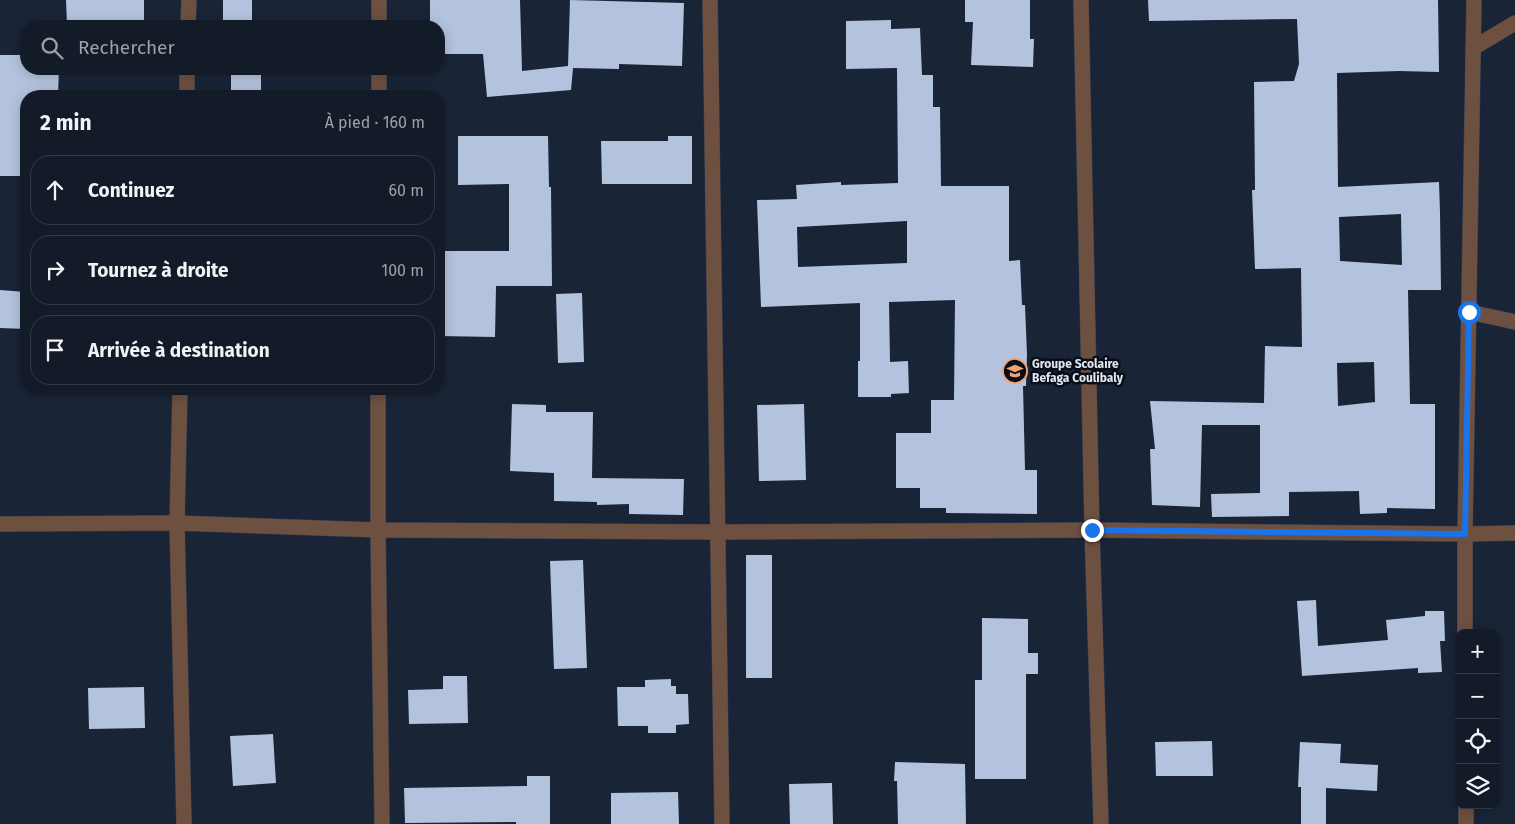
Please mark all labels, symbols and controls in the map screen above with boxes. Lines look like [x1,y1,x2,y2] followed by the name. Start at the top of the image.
[20,20,445,75] search box
[38,34,66,62] icon: search
[78,36,175,59] text: Rechercher
[40,110,92,136] text: 2 min
[325,113,425,132] text: À pied · 160 m
[41,176,69,204] icon: ahead
[88,179,174,202] text: Continuez
[389,181,424,200] text: 60 m
[41,256,69,284] icon: right
[88,259,229,282] text: Tournez à droite
[381,261,424,280] text: 100 m
[1458,301,1481,324] route start
[41,336,69,364] icon: arrive
[88,339,270,362] text: Arrivée à destination
[1032,357,1124,385] place label: Groupe Scolaire Befaga Coulibaly
[1002,358,1028,384] school or university icon: Groupe Scolaire Befaga Coulibaly
[1081,519,1104,542] route end
[1455,629,1500,809] map controls
[1455,629,1500,674] button: +
[1455,674,1500,719] button: −
[1455,719,1500,764] button: locate
[1455,764,1500,809] button: layers

